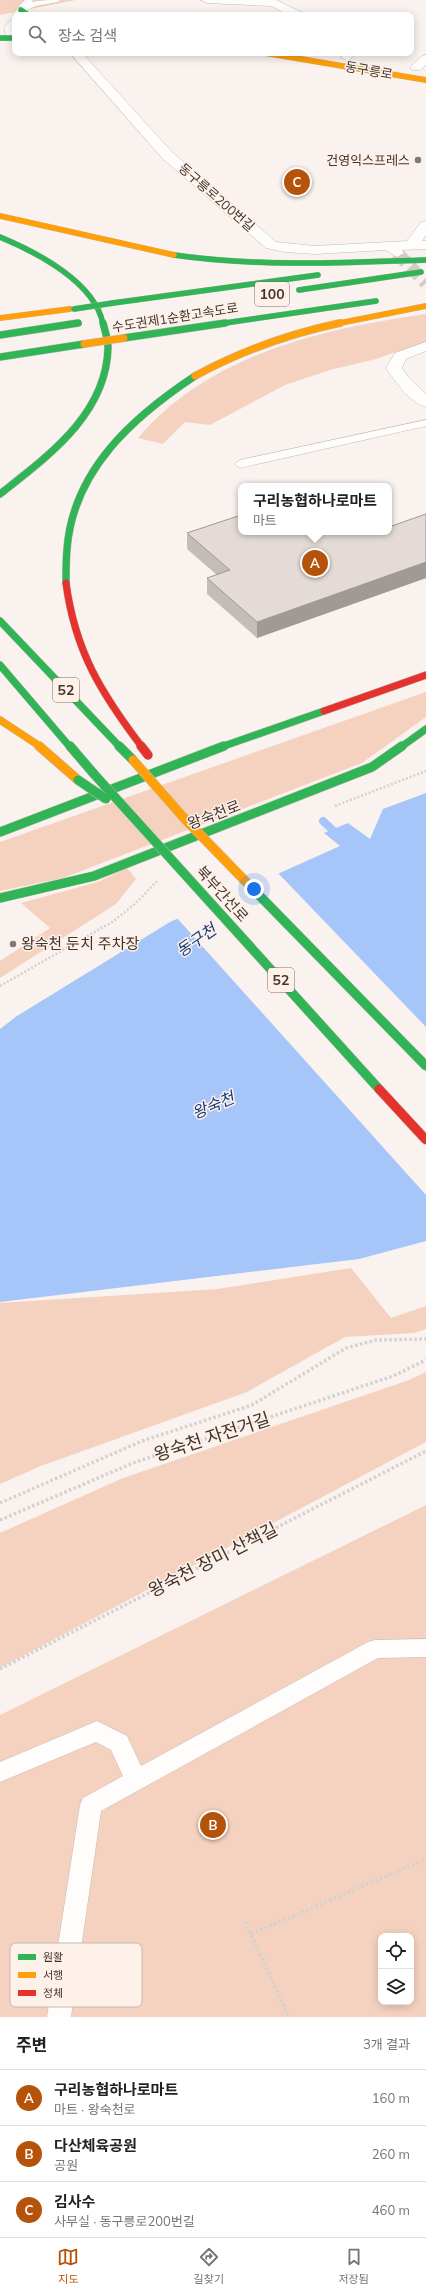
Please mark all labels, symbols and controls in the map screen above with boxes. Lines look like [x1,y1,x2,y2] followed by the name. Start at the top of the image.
[12,12,414,56] search box
[26,23,48,45] icon: search
[58,26,117,45] text: 장소 검색
[344,58,394,82] street label: 동구릉로
[326,152,410,168] place label: 건영익스프레스
[413,155,423,165] marker: 건영익스프레스
[176,160,258,234] street label: 동구릉로200번길
[284,167,310,197] pin: C
[255,282,289,306] road number: 100
[111,299,239,335] street label: 수도권제1순환고속도로
[238,483,392,535] popup
[253,491,377,510] text: 구리농협하나로마트
[253,512,277,528] text: 마트
[302,548,328,578] pin: A
[53,678,79,702] road number: 52
[185,796,243,833] street label: 왕숙천로
[192,862,253,926] street label: 북부간선로
[244,879,264,899] your location
[172,918,222,961] water label: 동구천
[21,934,139,953] place label: 왕숙천 둔치 주차장
[8,939,18,949] marker: 왕숙천 둔치 주차장
[268,968,294,992] road number: 52
[189,1086,239,1123] water label: 왕숙천
[151,1407,273,1466] street label: 왕숙천 자전거길
[144,1517,281,1602] street label: 왕숙천 장미 산책길
[200,1810,226,1840] pin: B
[378,1933,414,2005] map controls
[378,1933,414,1969] button: locate
[10,1943,142,2007] legend
[43,1950,63,1964] text: 원활
[43,1968,63,1982] text: 서행
[378,1969,414,2005] button: layers
[43,1986,63,2000] text: 정체
[16,2034,47,2055] text: 주변
[363,2036,410,2052] text: 3개 결과
[54,2080,178,2099] text: 구리농협하나로마트
[24,2090,34,2106] text: A
[372,2090,410,2106] text: 160 m
[54,2101,136,2117] text: 마트 · 왕숙천로
[54,2136,137,2155] text: 다산체육공원
[25,2146,33,2162] text: B
[372,2146,410,2162] text: 260 m
[54,2157,78,2173] text: 공원
[54,2192,95,2211] text: 김사수
[25,2202,33,2218] text: C
[372,2202,410,2218] text: 460 m
[54,2213,195,2229] text: 사무실 · 동구릉로200번길
[57,2246,79,2286] tab: 지도
[194,2246,224,2286] tab: 길찾기
[338,2246,369,2286] tab: 저장됨

